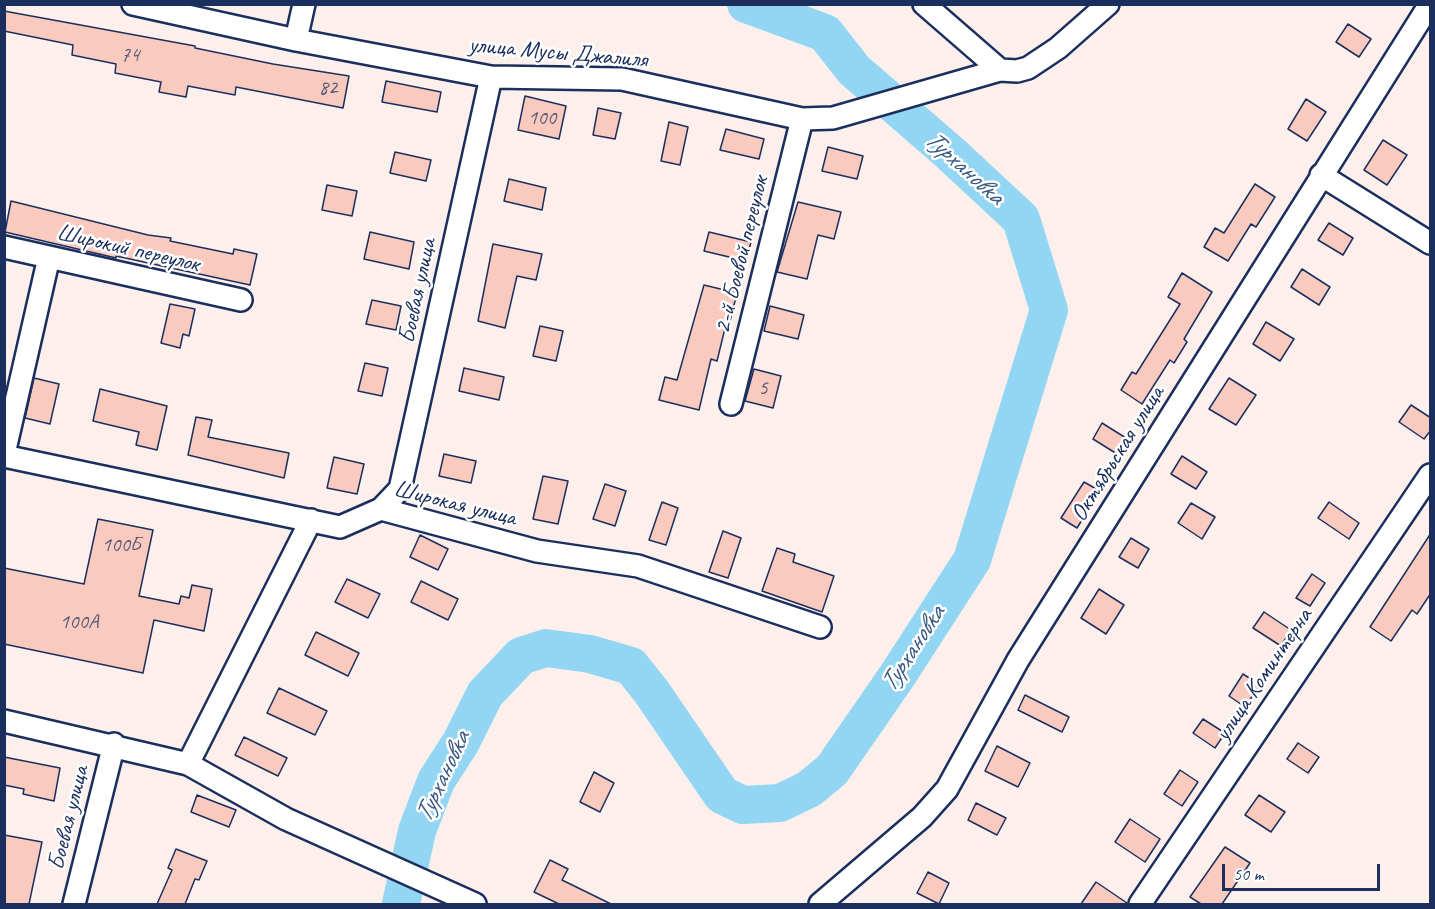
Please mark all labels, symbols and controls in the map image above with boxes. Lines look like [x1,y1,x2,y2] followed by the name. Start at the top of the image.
[467,31,649,75] street label: улица Мусы Джалиля
[121,42,139,68] house number: 74
[319,75,337,101] house number: 82
[528,105,556,131] house number: 100
[918,124,1010,212] water label: Турхановка
[709,173,775,337] street label: 2-й Боевой переулок
[54,219,202,279] street label: Широкий переулок
[393,236,443,346] street label: Боевая улица
[758,375,768,401] house number: 5
[1065,381,1171,527] street label: Октябрьская улица
[391,475,519,533] street label: Широкая улица
[101,532,141,558] house number: 100Б
[874,600,952,698] water label: Турхановка
[1209,603,1319,747] street label: улица Коминтерна
[60,609,98,635] house number: 100А
[409,727,477,827] water label: Турхановка
[42,763,96,873] street label: Боевая улица
[1225,852,1382,890] scale bar
[1233,863,1264,885] text: 50 m

